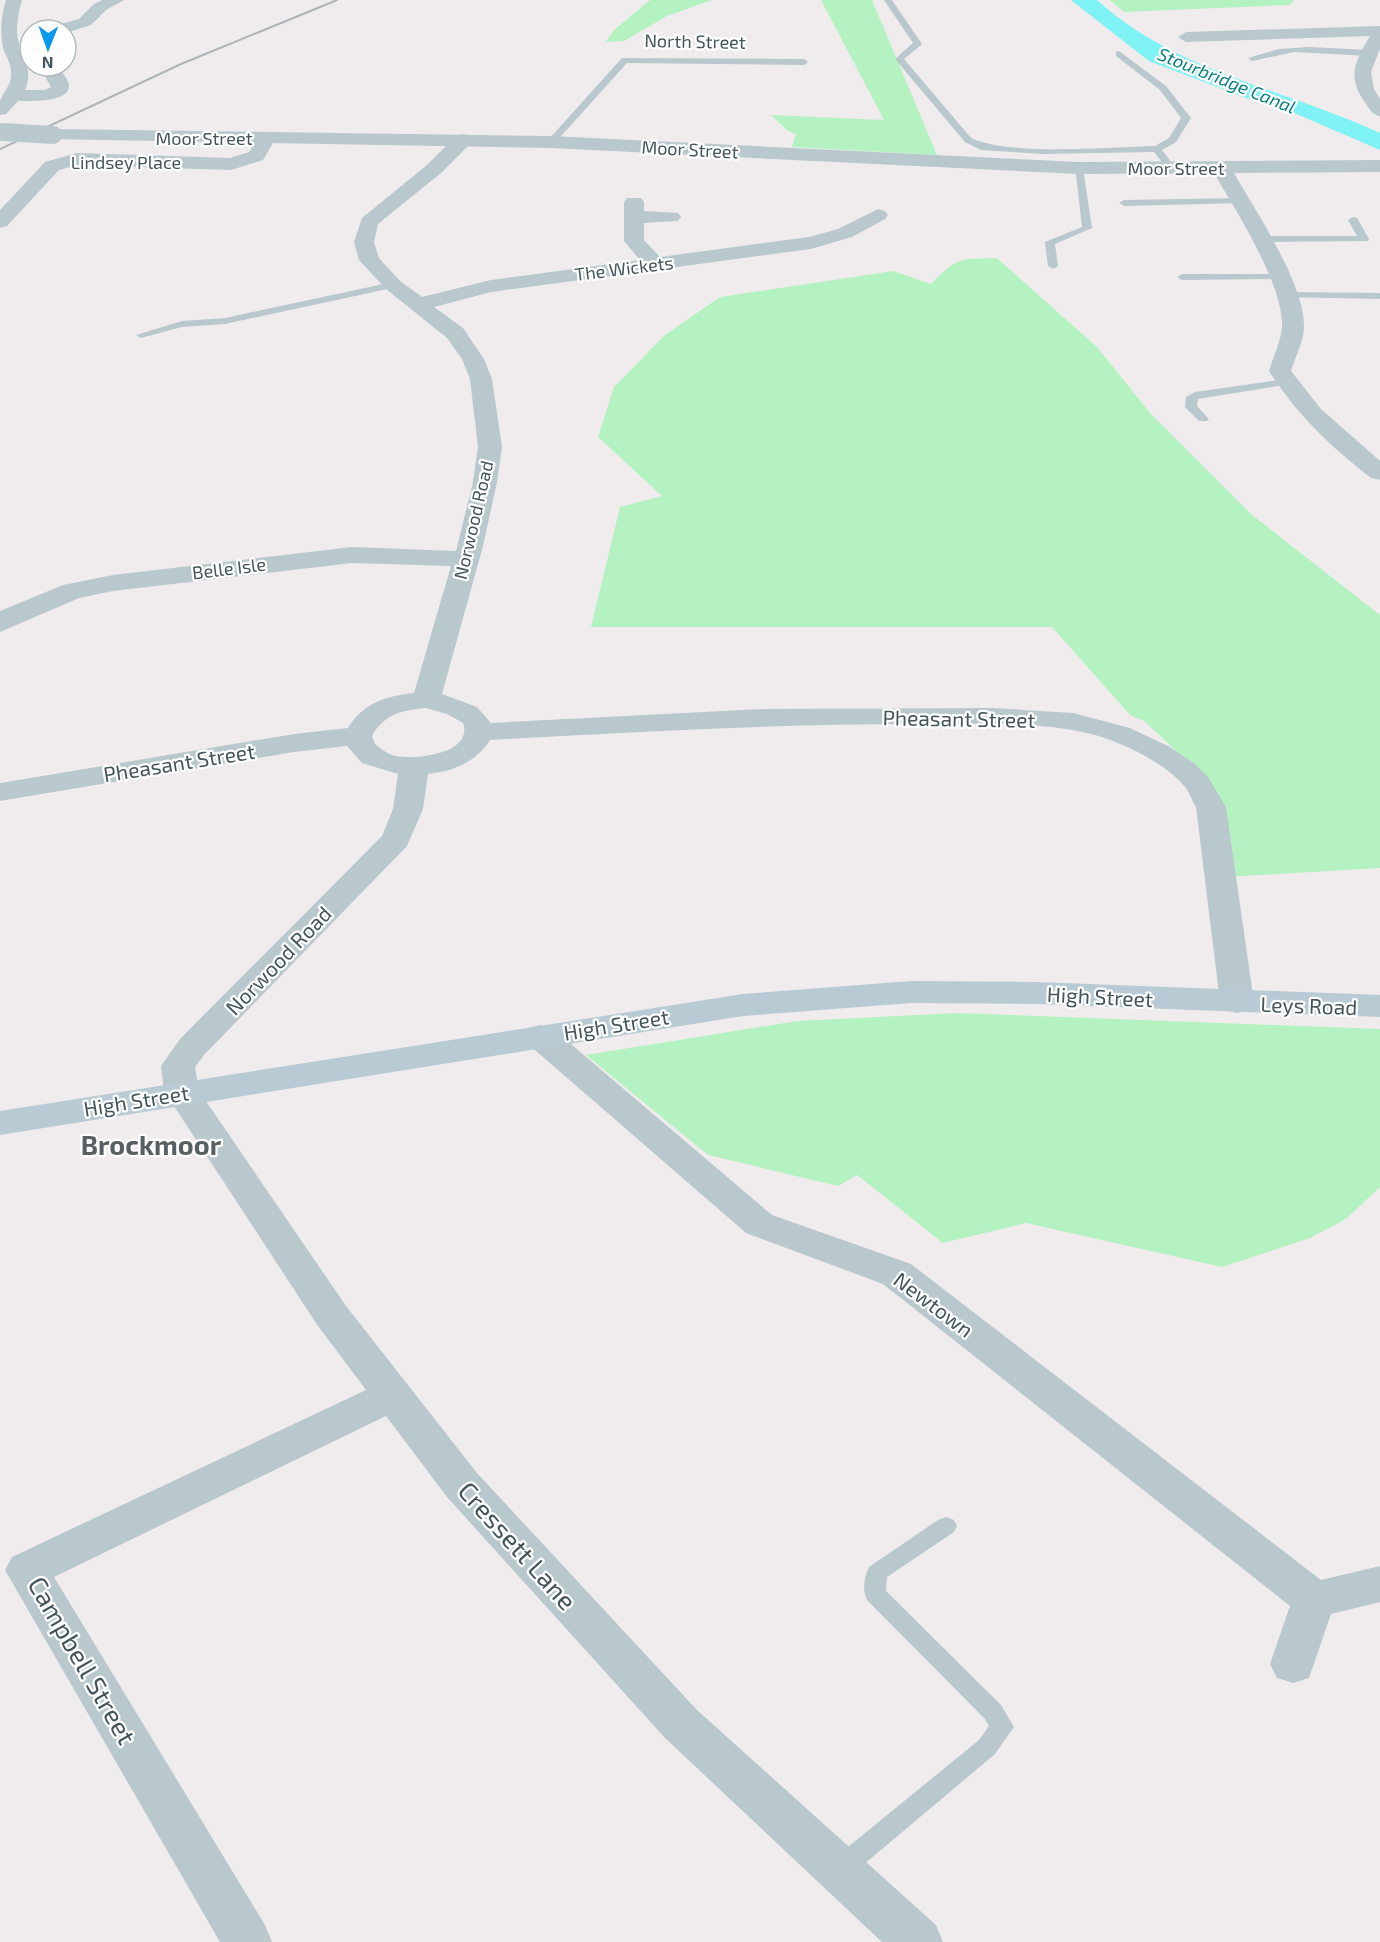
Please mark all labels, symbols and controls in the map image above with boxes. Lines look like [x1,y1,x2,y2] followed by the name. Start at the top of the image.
[18,18,78,78] north arrow
[644,29,746,53] street label: North Street
[1155,42,1299,118] water label: Stourbridge Canal
[42,54,54,73] text: N
[155,127,253,149] street label: Moor Street
[641,135,739,163] street label: Moor Street
[71,151,181,173] street label: Lindsey Place
[1127,157,1225,179] street label: Moor Street
[573,251,675,285] street label: The Wickets
[449,459,497,581] street label: Norwood Road
[191,553,267,583] street label: Belle Isle
[882,704,1036,732] street label: Pheasant Street
[102,738,256,786] street label: Pheasant Street
[220,900,336,1020] street label: Norwood Road
[1046,981,1154,1011] street label: High Street
[1260,991,1358,1019] street label: Leys Road
[562,1003,670,1045] street label: High Street
[82,1079,190,1121] street label: High Street
[81,1128,222,1160] district label: Brockmoor
[889,1266,979,1342] street label: Newtown
[452,1475,584,1615] street label: Cressett Lane
[22,1571,144,1749] street label: Campbell Street

